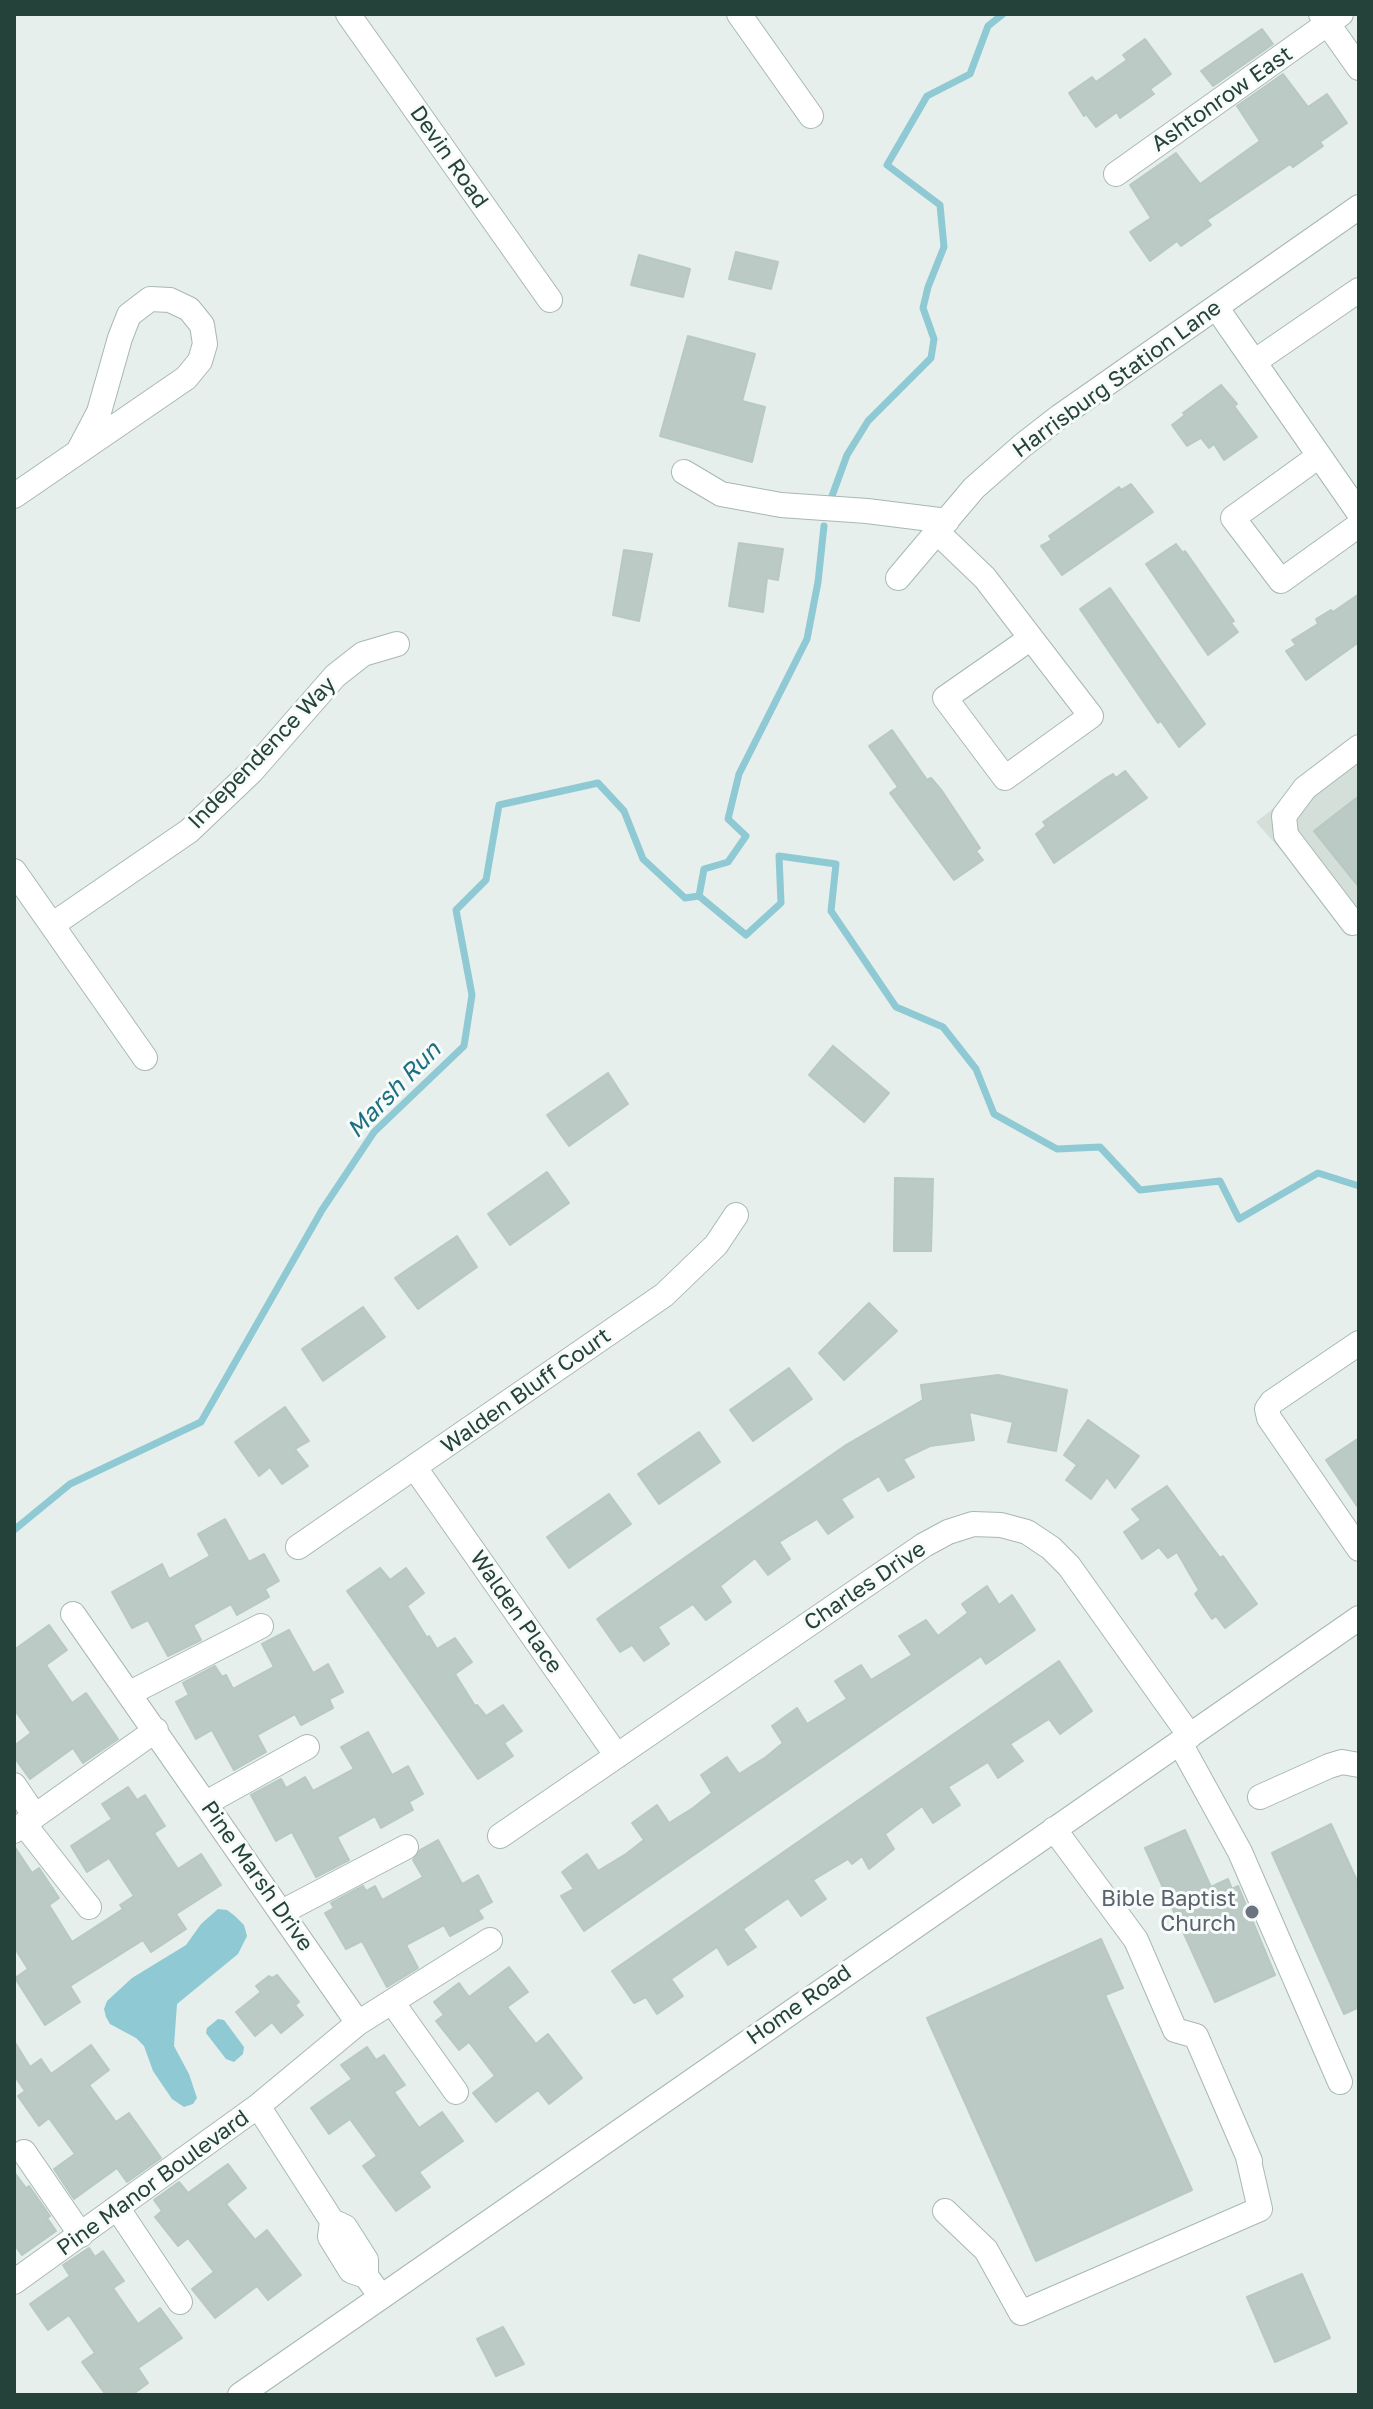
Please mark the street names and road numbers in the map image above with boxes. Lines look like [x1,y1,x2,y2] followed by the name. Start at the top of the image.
[1146,41,1298,157] street label: Ashtonrow East
[404,101,494,213] street label: Devin Road
[1008,295,1226,463] street label: Harrisburg Station Lane
[183,671,341,835] street label: Independence Way
[436,1323,616,1459] street label: Walden Bluff Court
[799,1536,931,1636] street label: Charles Drive
[464,1546,568,1678] street label: Walden Place
[195,1796,319,1956] street label: Pine Marsh Drive
[742,1959,856,2051] street label: Home Road
[52,2105,254,2261] street label: Pine Manor Boulevard

